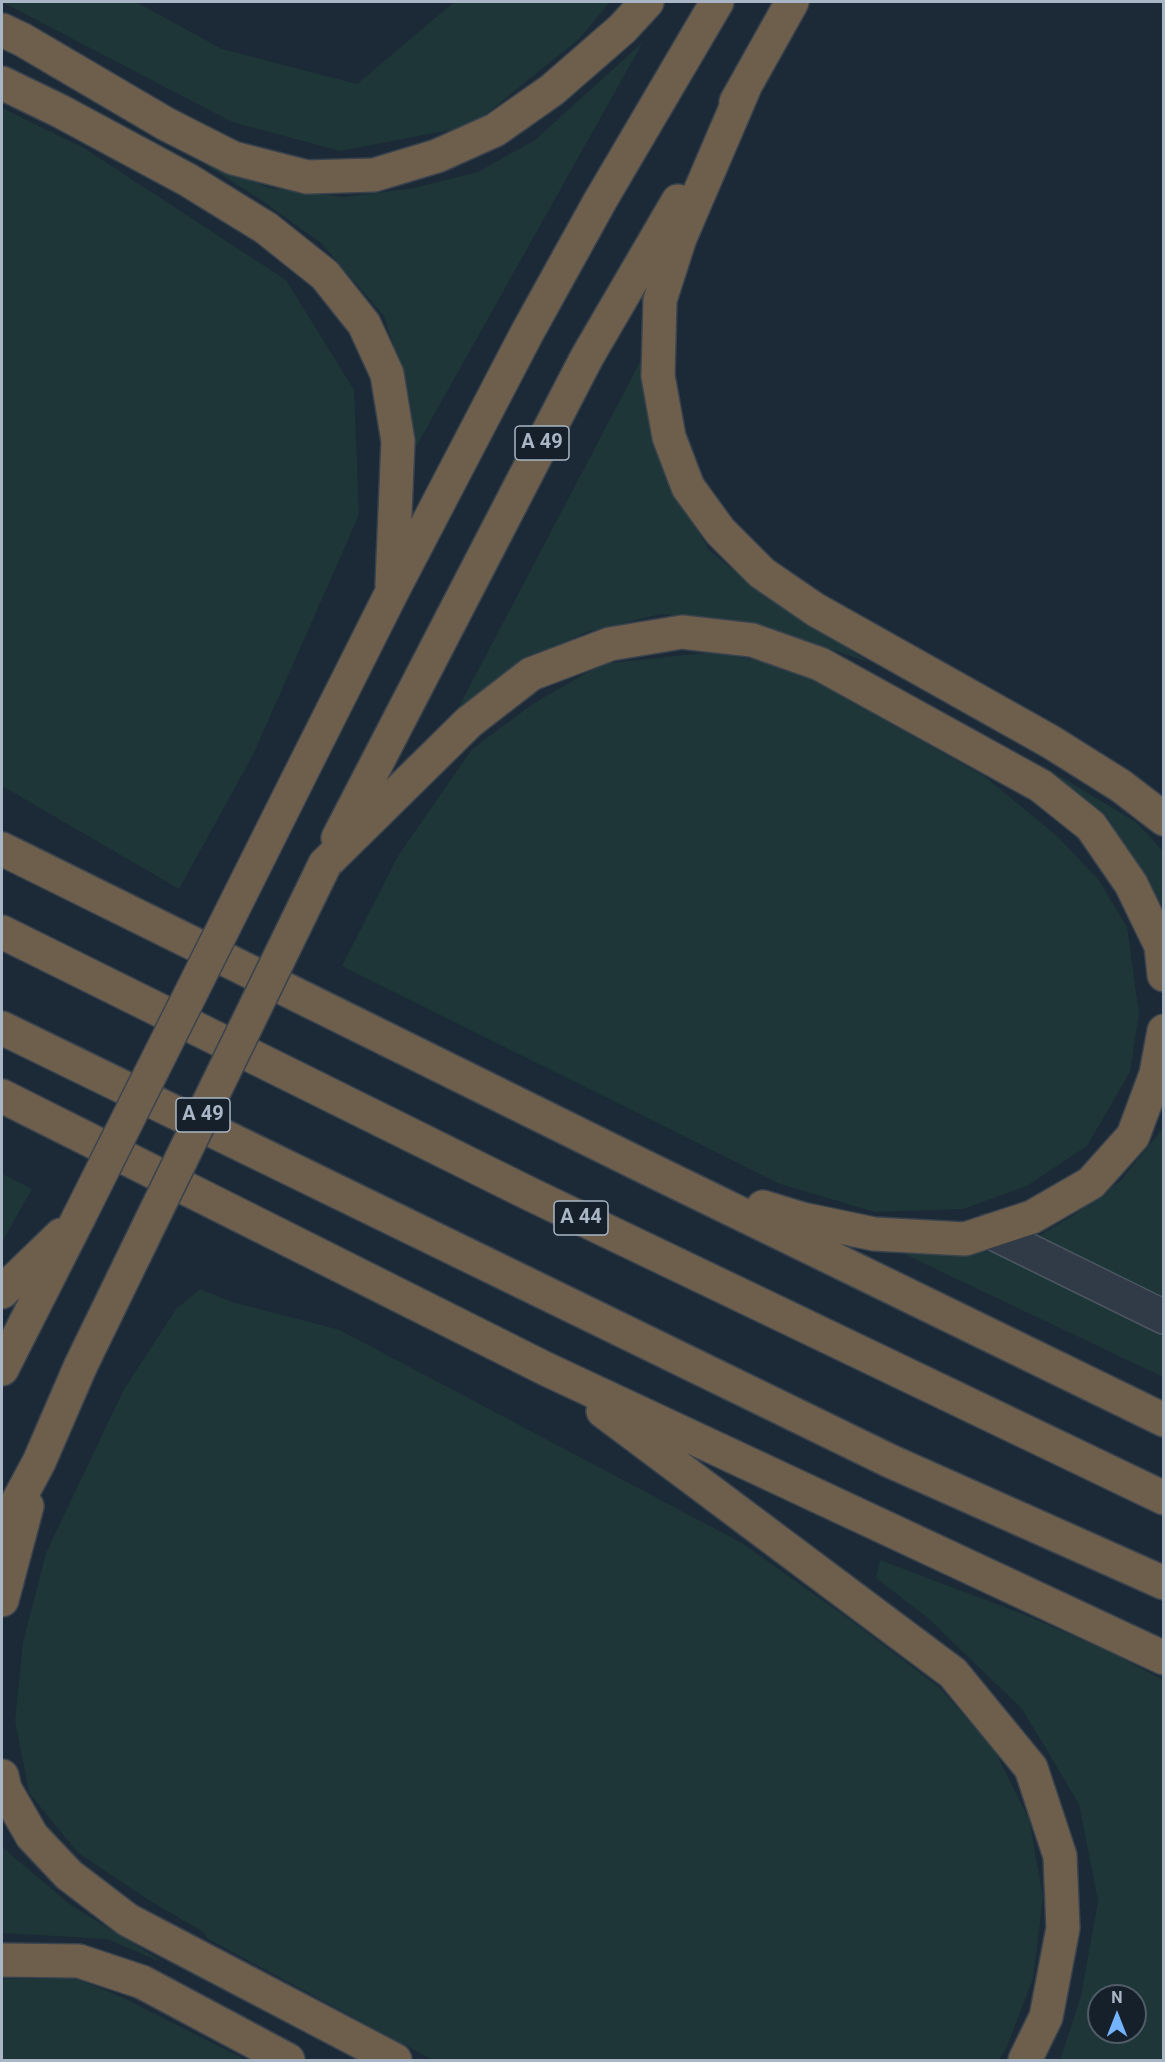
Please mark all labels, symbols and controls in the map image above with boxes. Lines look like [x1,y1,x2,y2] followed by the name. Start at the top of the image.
[515,426,569,460] road number: A 49
[176,1098,230,1132] road number: A 49
[554,1201,608,1235] road number: A 44
[1087,1984,1147,2044] north arrow
[1111,1988,1123,2007] text: N

